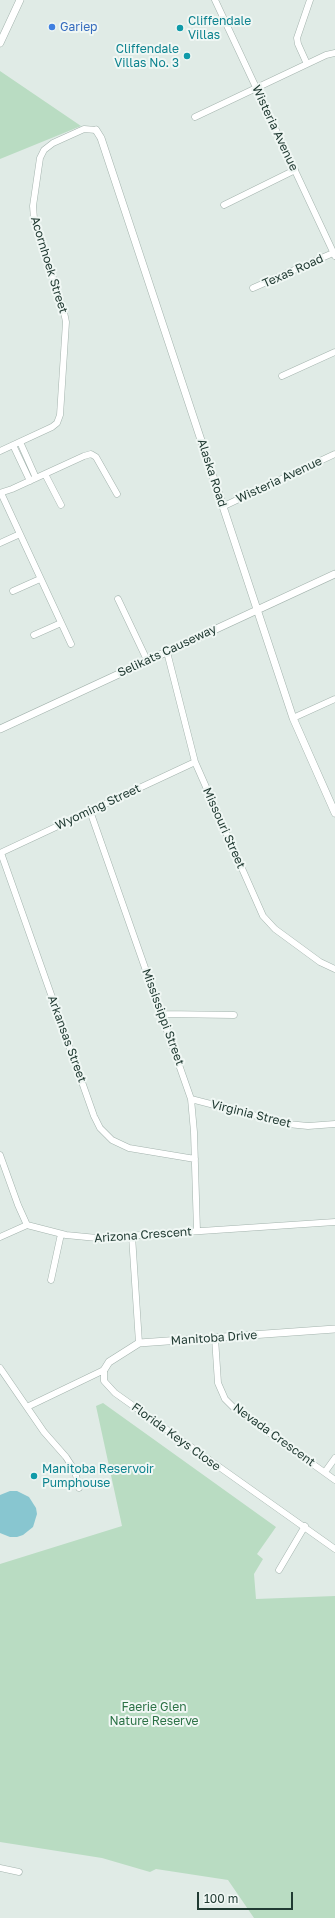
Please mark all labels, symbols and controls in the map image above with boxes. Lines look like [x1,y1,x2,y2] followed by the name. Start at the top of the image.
[188,14,251,42] place label: Cliffendale Villas
[60,20,97,34] place label: Gariep
[47,22,57,32] marker: Gariep
[175,23,185,33] marker: Cliffendale Villas
[114,42,179,70] place label: Cliffendale Villas No. 3
[182,51,192,61] marker: Cliffendale Villas No. 3
[249,83,301,173] street label: Wisteria Avenue
[27,215,71,315] street label: Acornhoek Street
[260,251,326,291] street label: Texas Road
[194,437,230,509] street label: Alaska Road
[234,454,324,506] street label: Wisteria Avenue
[115,622,219,680] street label: Selikats Causeway
[53,781,143,833] street label: Wyoming Street
[200,785,248,871] street label: Missouri Street
[139,967,187,1067] street label: Mississippi Street
[45,994,89,1084] street label: Arkansas Street
[209,1097,293,1131] street label: Virginia Street
[94,1224,192,1246] street label: Arizona Crescent
[170,1328,258,1348] street label: Manitoba Drive
[129,1400,223,1474] street label: Florida Keys Close
[230,1400,318,1470] street label: Nevada Crescent
[42,1462,154,1490] place label: Manitoba Reservoir Pumphouse
[29,1471,39,1481] marker: Manitoba Reservoir Pumphouse
[109,1700,199,1728] park label: Faerie Glen Nature Reserve
[199,1884,295,1910] scale bar
[204,1891,238,1906] text: 100 m

